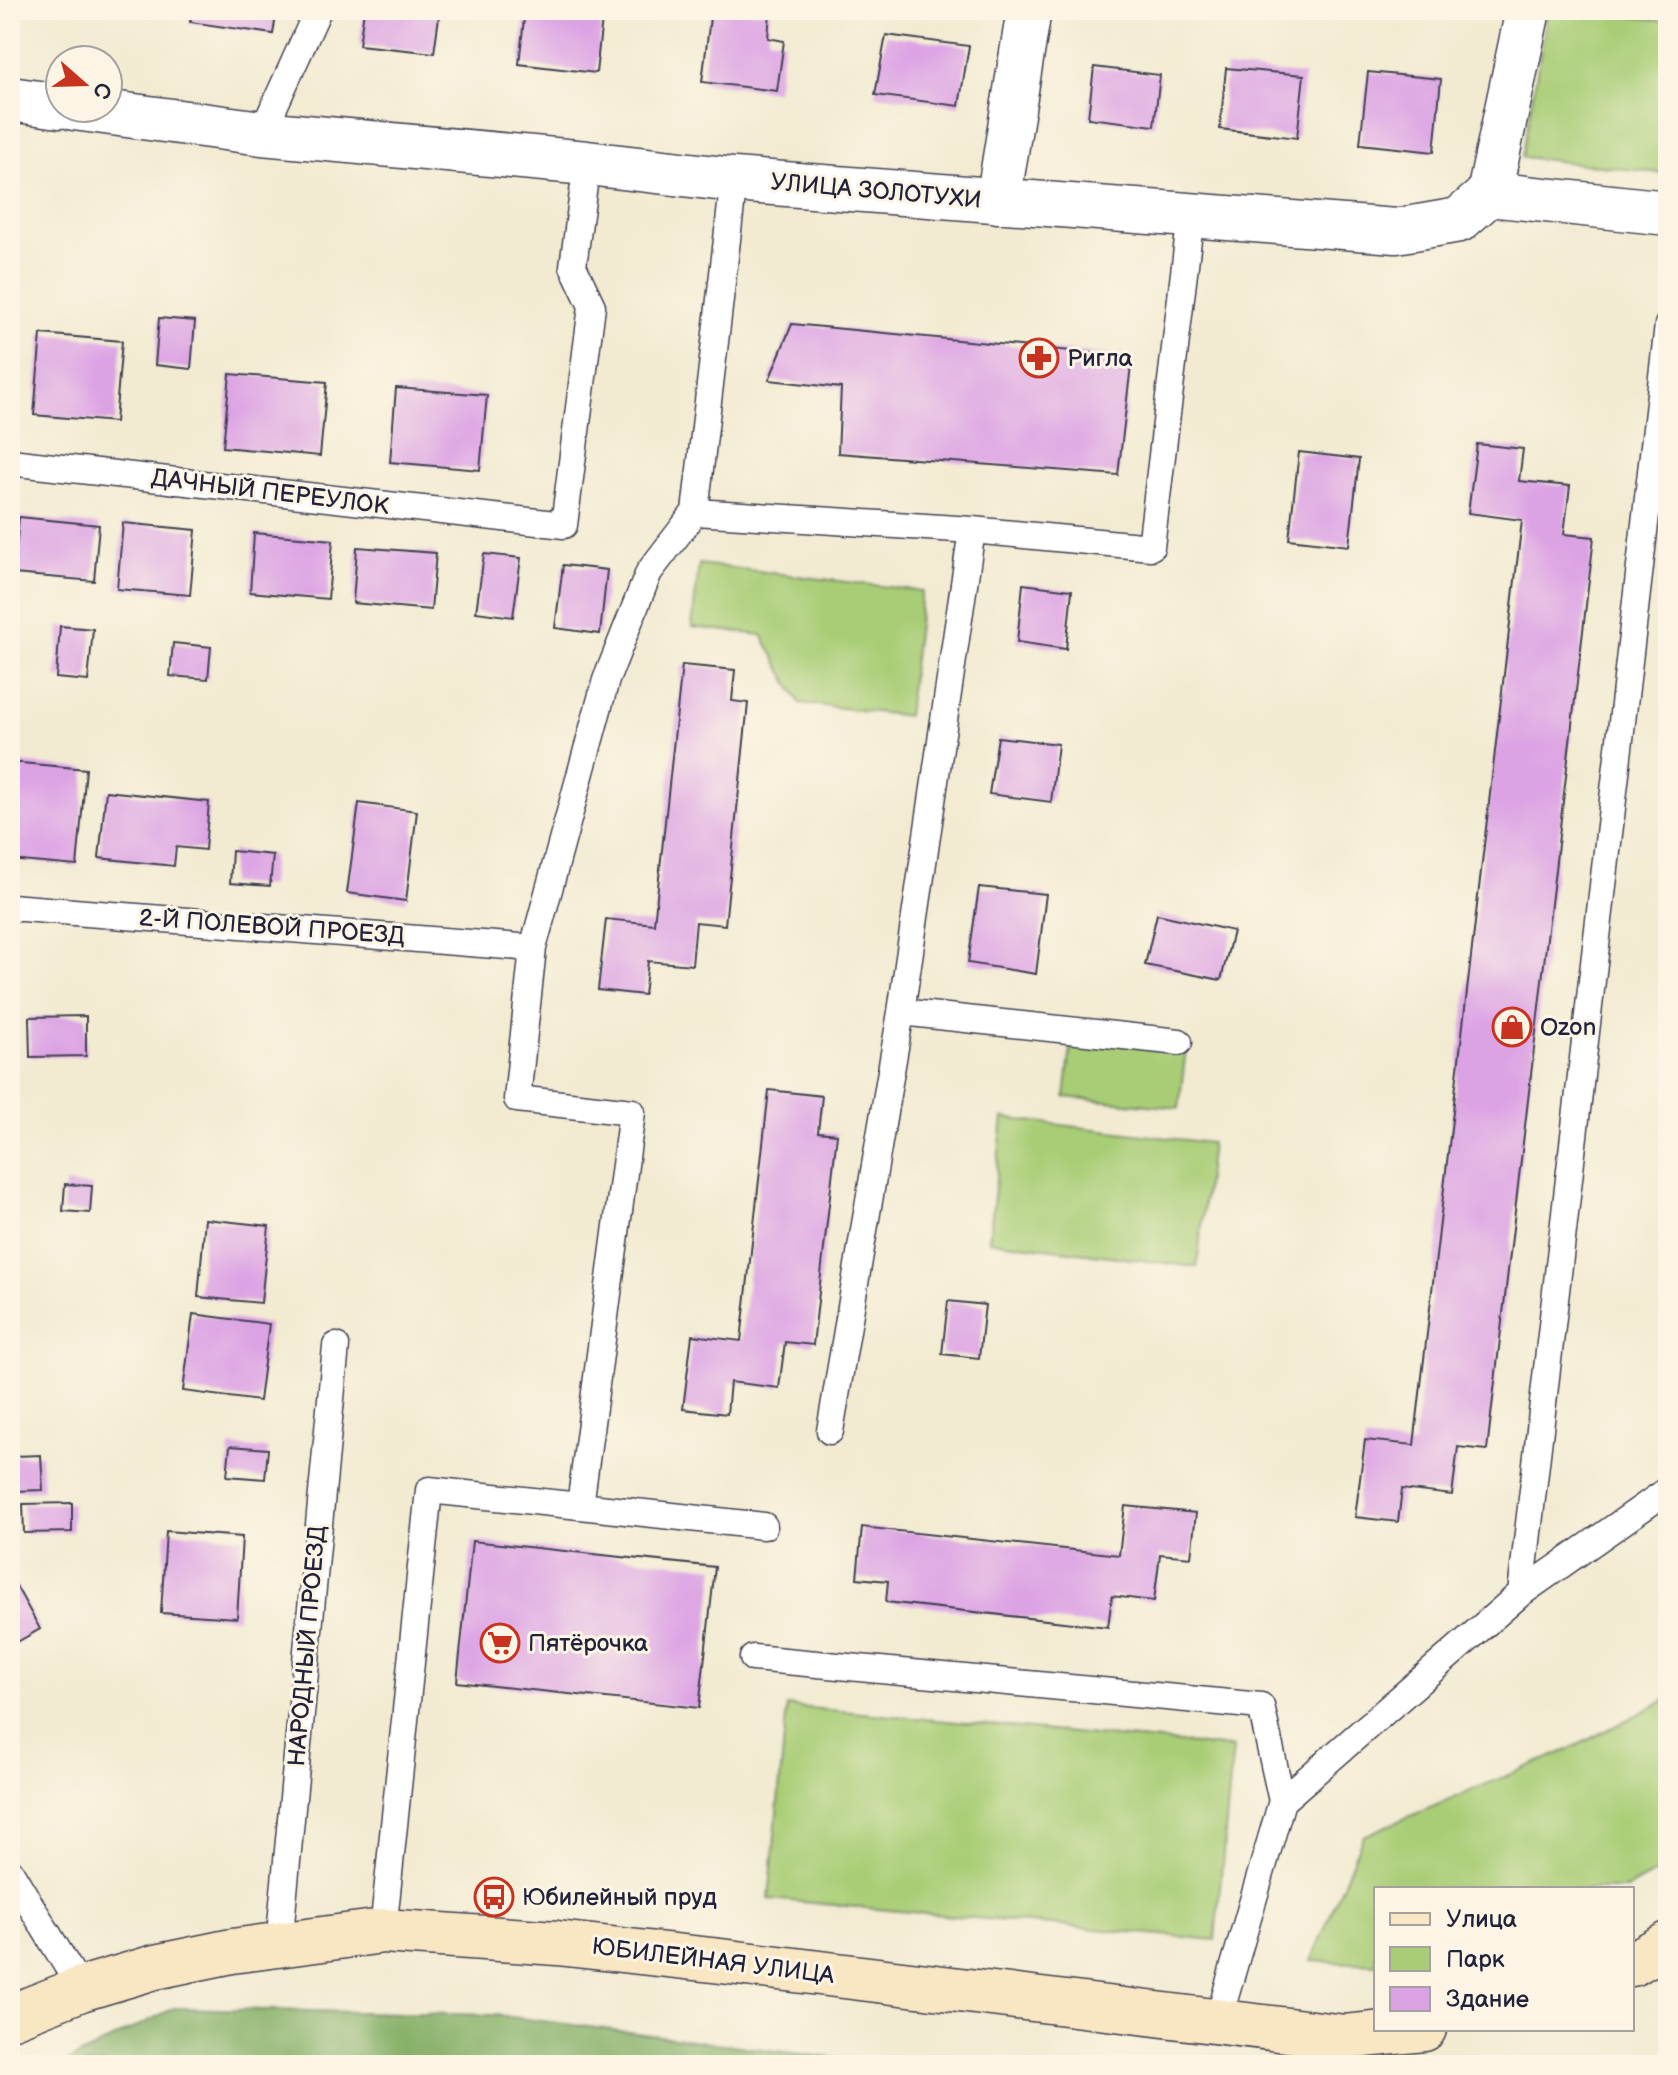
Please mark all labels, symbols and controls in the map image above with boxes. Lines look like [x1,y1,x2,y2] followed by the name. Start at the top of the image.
[44,44,124,124] north arrow
[86,79,117,102] text: С
[769,167,983,215] street label: УЛИЦА ЗОЛОТУХИ
[1018,337,1060,379] pharmacy icon: Ригла
[1067,344,1133,373] place label: Ригла
[150,463,391,521] street label: ДАЧНЫЙ ПЕРЕУЛОК
[138,903,406,951] street label: 2-Й ПОЛЕВОЙ ПРОЕЗД
[1491,1006,1533,1048] shop icon: Ozon
[1540,1013,1596,1042] place label: Ozon
[282,1524,332,1768] street label: НАРОДНЫЙ ПРОЕЗД
[479,1622,521,1664] supermarket icon: Пятёрочка
[528,1629,648,1658] place label: Пятёрочка
[473,1876,515,1918] bus stop icon: Юбилейный пруд
[522,1883,717,1912] place label: Юбилейный пруд
[1374,1887,1634,2031] legend
[1446,1905,1517,1934] text: Улица
[590,1932,836,1990] street label: ЮБИЛЕЙНАЯ УЛИЦА
[1446,1945,1505,1974] text: Парк
[1446,1985,1529,2014] text: Здание

